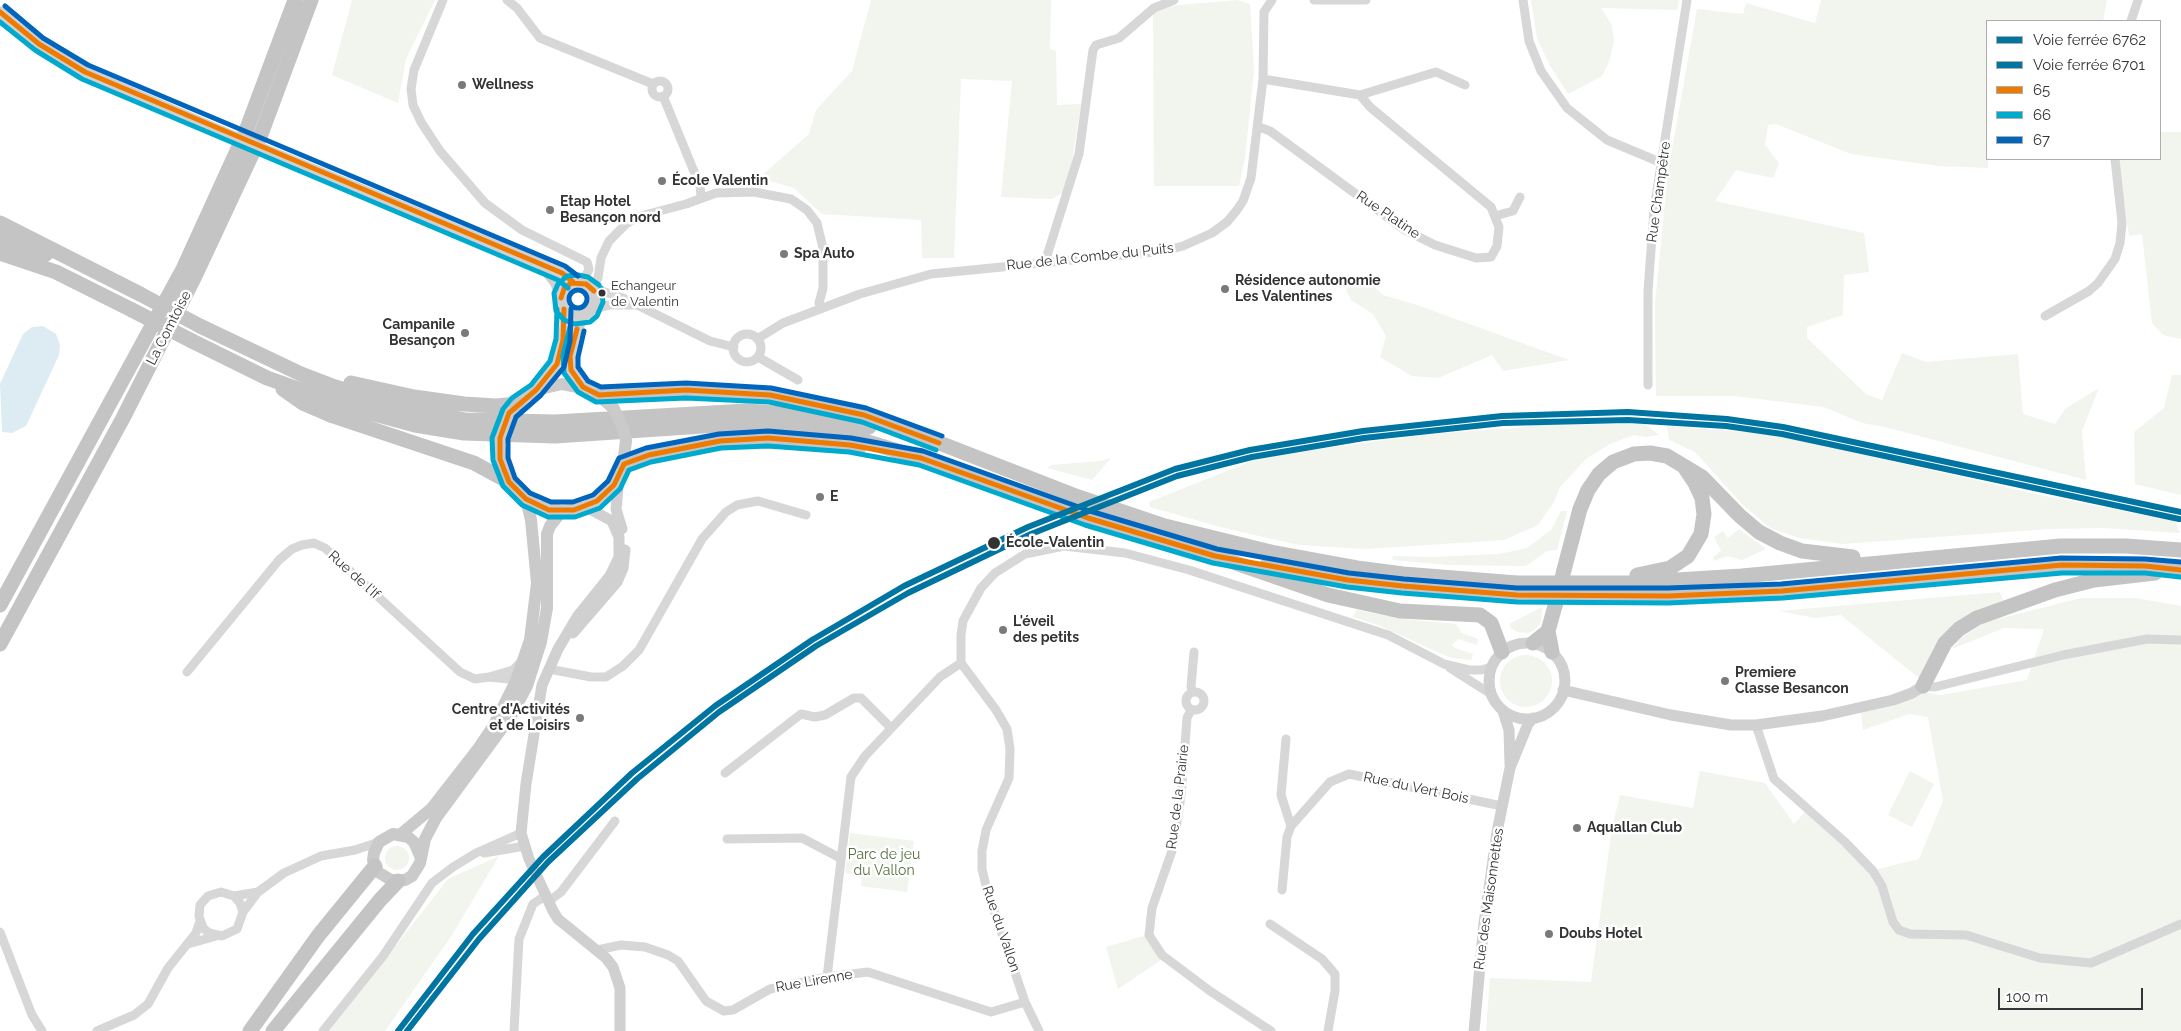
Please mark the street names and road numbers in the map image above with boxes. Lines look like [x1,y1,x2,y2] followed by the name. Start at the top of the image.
[1644,140,1674,244] street label: Rue Champêtre
[1353,188,1423,242] street label: Rue Platine
[1006,240,1174,274] street label: Rue de la Combe du Puits
[143,288,195,368] street label: La Comtoise
[325,547,383,603] street label: Rue de l'If
[1163,744,1193,850] street label: Rue de la Prairie
[1362,769,1470,807] street label: Rue du Vert Bois
[1471,827,1507,971] street label: Rue des Maisonnettes
[978,884,1024,974] street label: Rue du Vallon
[774,966,854,996] street label: Rue Lirenne

